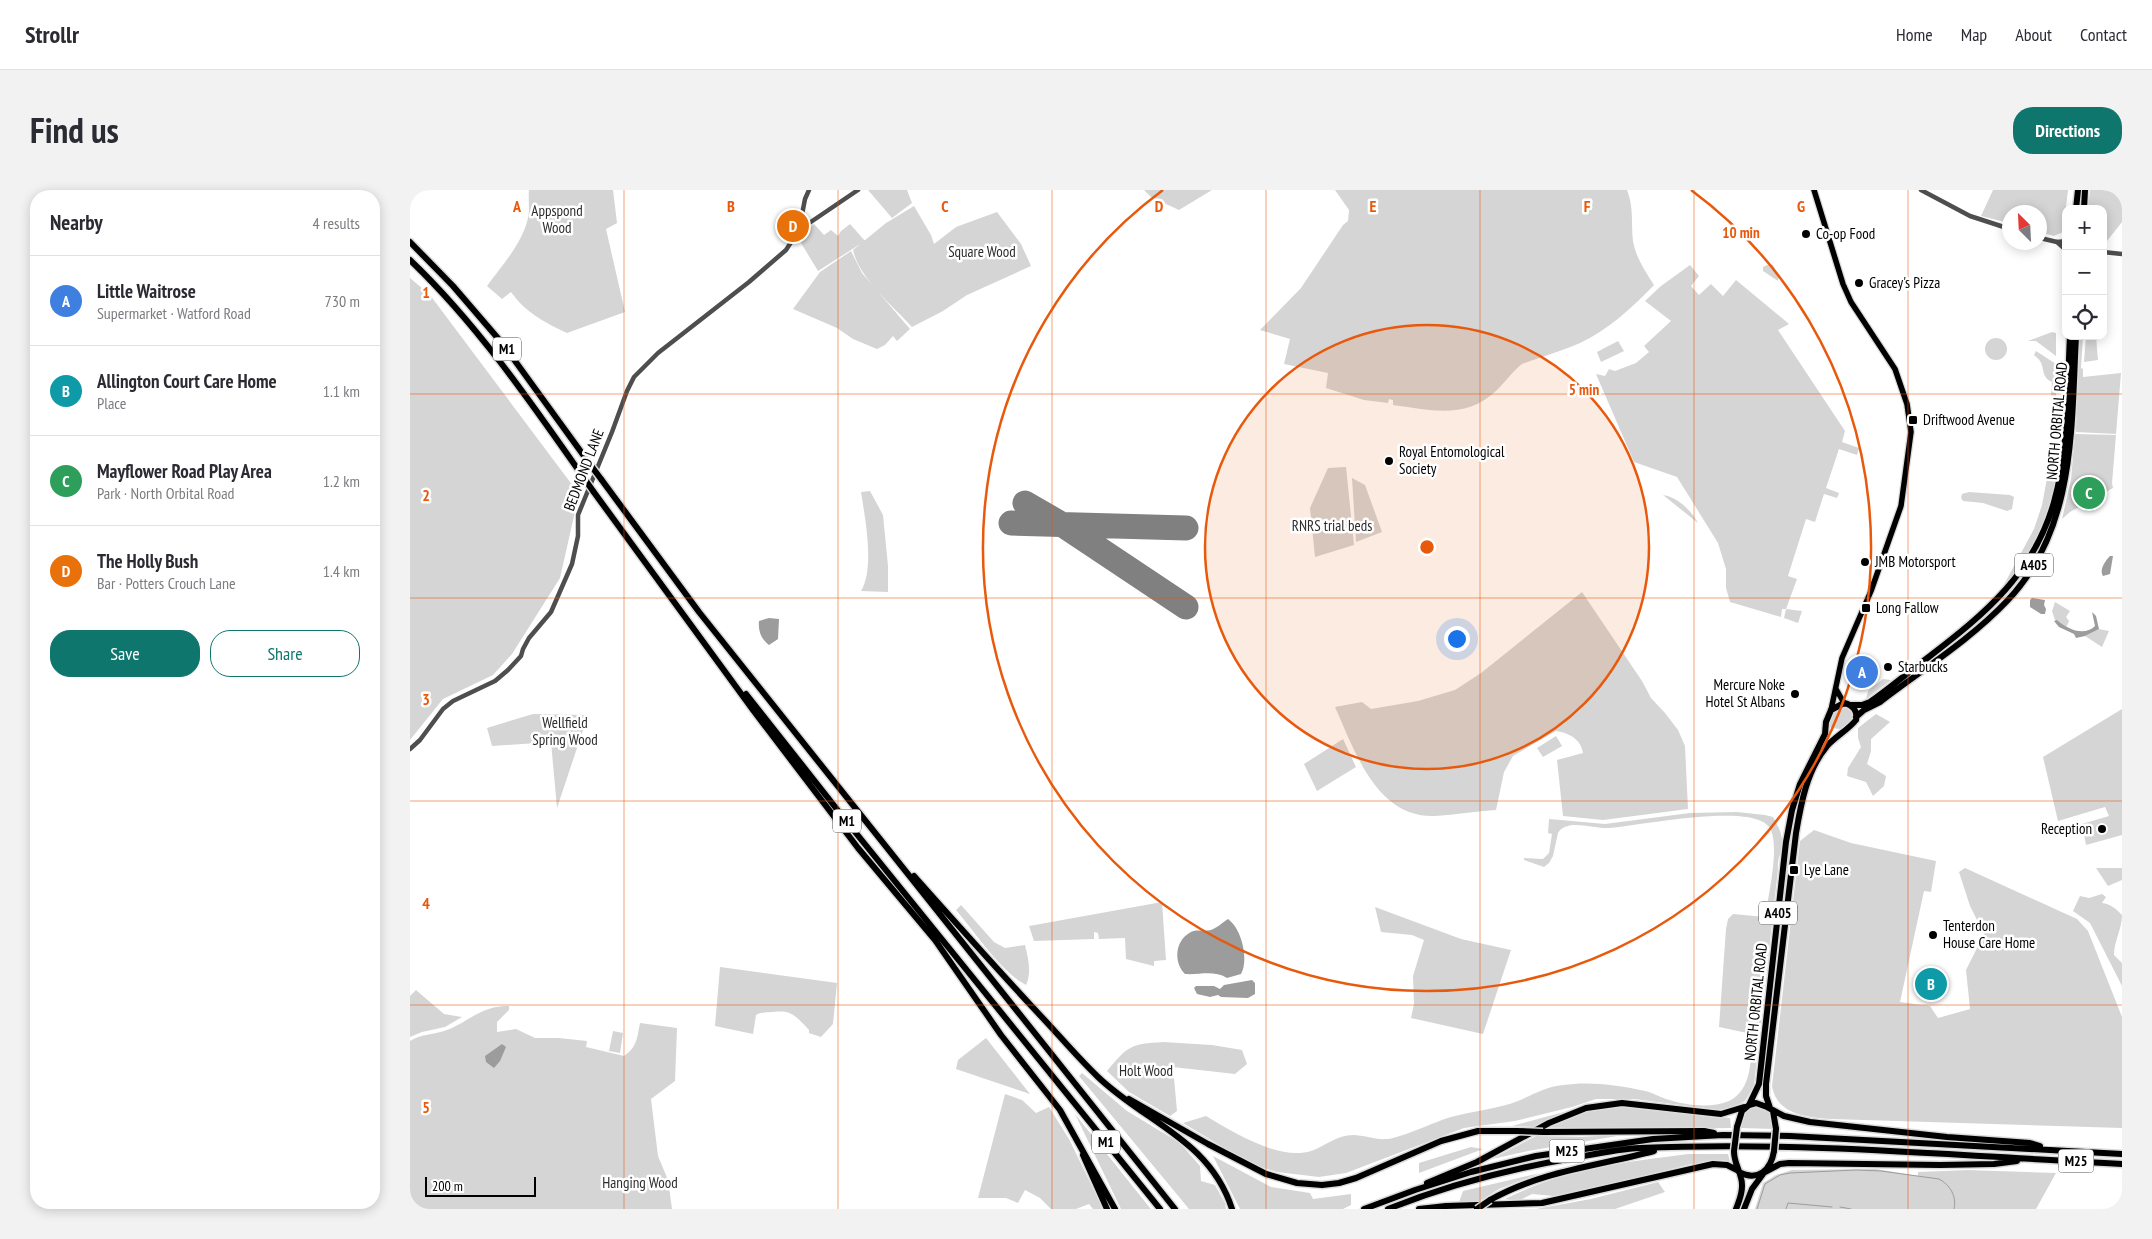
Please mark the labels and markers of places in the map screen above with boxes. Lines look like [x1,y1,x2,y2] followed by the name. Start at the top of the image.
[777,207,809,245] pin: D
[1816,224,1875,243] place label: Co-op Food
[1800,228,1812,240] marker: Co-op Food
[1869,273,1940,292] place label: Gracey's Pizza
[1853,277,1865,289] marker: Gracey's Pizza
[1923,410,2015,429] place label: Driftwood Avenue
[1907,414,1919,426] marker: Driftwood Avenue
[1399,442,1505,478] place label: Royal Entomological Society
[1383,455,1395,467] marker: Royal Entomological Society
[2073,474,2105,512] pin: C
[1418,538,1436,556] centre of rings
[1874,552,1956,571] place label: JMB Motorsport
[1859,556,1871,568] marker: JMB Motorsport
[1876,598,1939,617] place label: Long Fallow
[1860,602,1872,614] marker: Long Fallow
[1846,653,1878,691] pin: A
[1898,657,1948,676] place label: Starbucks
[1882,661,1894,673] marker: Starbucks
[1706,675,1785,711] place label: Mercure Noke Hotel St Albans
[1789,688,1801,700] marker: Mercure Noke Hotel St Albans
[2041,819,2092,838] place label: Reception
[2096,823,2108,835] marker: Reception
[1804,860,1849,879] place label: Lye Lane
[1788,864,1800,876] marker: Lye Lane
[1943,916,2035,952] place label: Tenterdon House Care Home
[1927,929,1939,941] marker: Tenterdon House Care Home
[1915,965,1947,1003] pin: B

